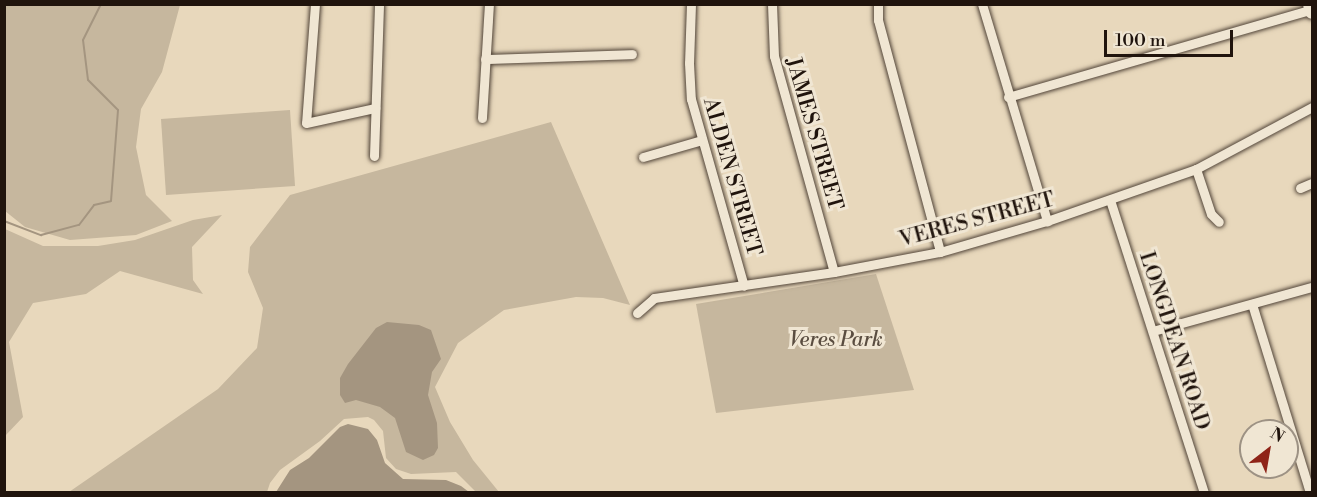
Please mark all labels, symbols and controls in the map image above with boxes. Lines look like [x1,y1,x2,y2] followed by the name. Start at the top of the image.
[1107,18,1236,56] scale bar
[1115,29,1166,52] text: 100 m
[780,55,848,213] street label: JAMES STREET
[697,95,767,259] street label: ALDEN STREET
[897,187,1057,253] street label: VERES STREET
[1133,249,1215,433] street label: LONGDEAN ROAD
[789,327,883,353] park label: Veres Park
[1239,419,1299,479] north arrow
[1267,423,1288,447] text: N

